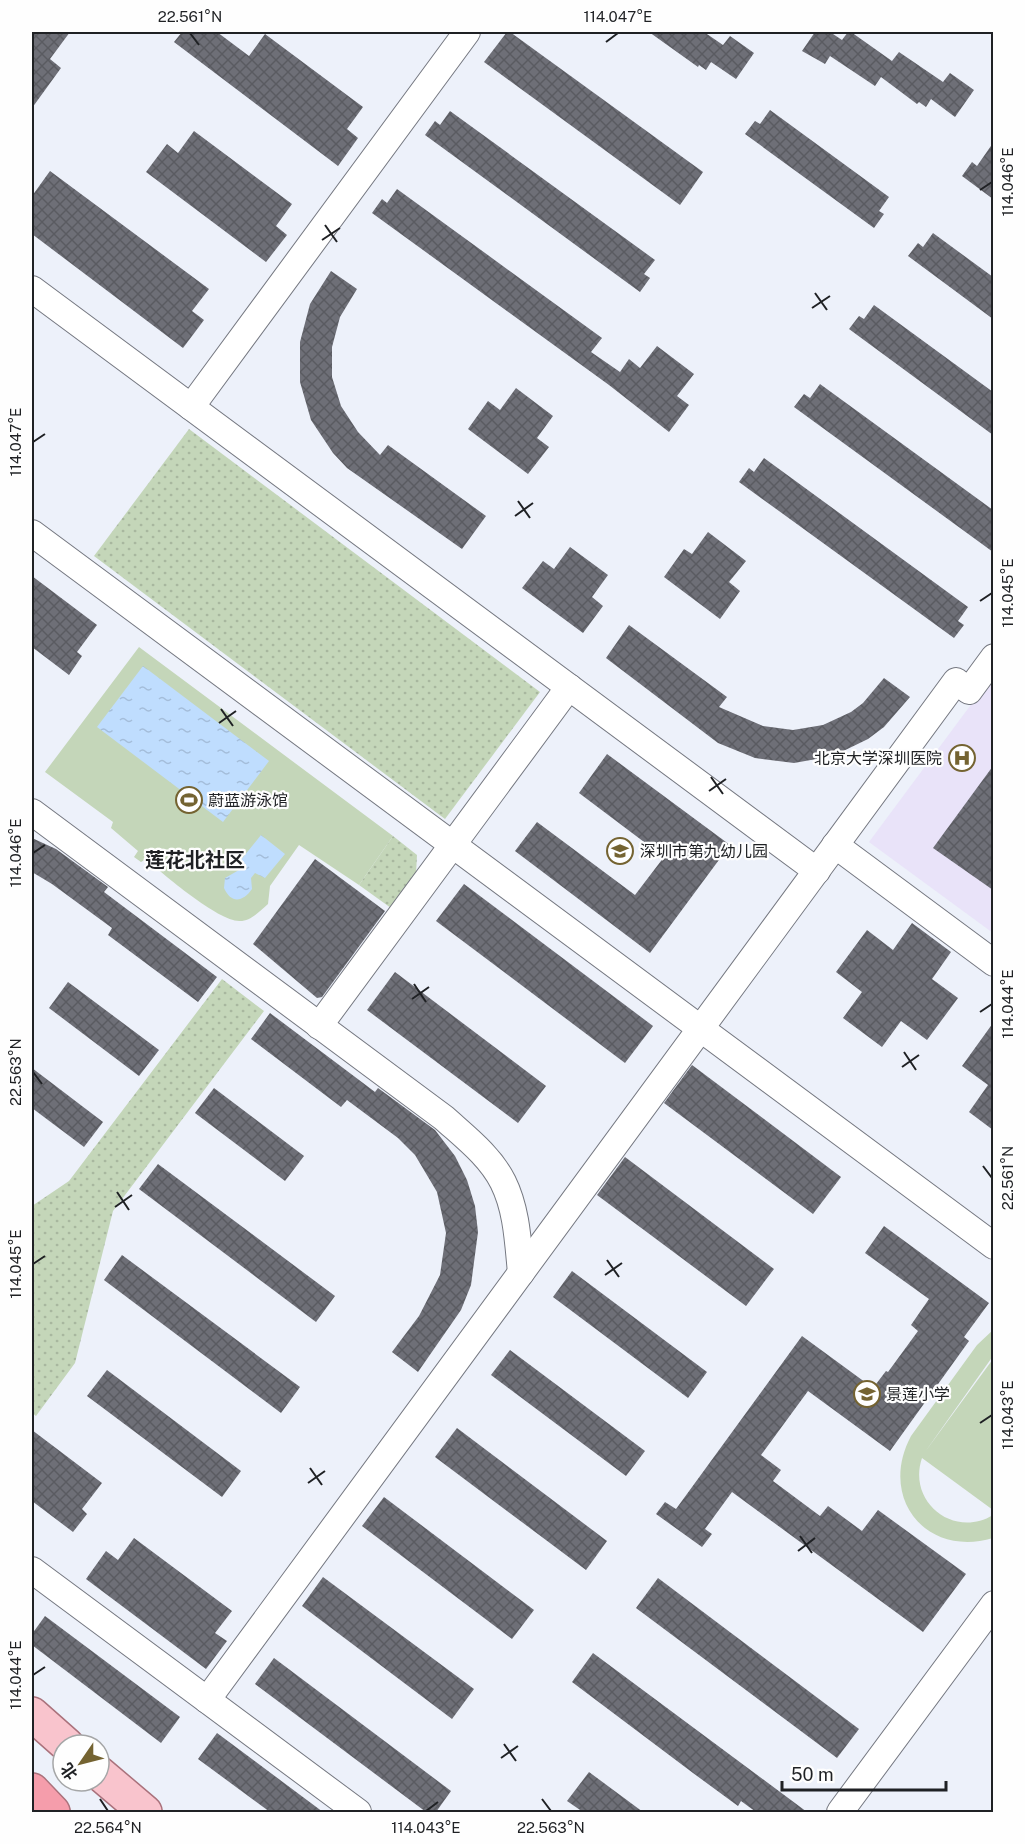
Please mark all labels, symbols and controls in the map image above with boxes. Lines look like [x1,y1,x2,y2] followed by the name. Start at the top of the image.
[158,8,222,25] text: 22.561°N
[584,8,652,25] text: 114.047°E
[999,147,1016,217] text: 114.046°E
[7,408,24,476] text: 114.047°E
[999,558,1016,628] text: 114.045°E
[947,743,977,773] hospital icon: 北京大学深圳医院
[814,749,942,768] place label: 北京大学深圳医院
[174,785,204,815] sports icon: 蔚蓝游泳馆
[208,791,288,810] place label: 蔚蓝游泳馆
[7,818,24,888] text: 114.046°E
[605,836,635,866] school or university icon: 深圳市第九幼儿园
[640,842,768,861] place label: 深圳市第九幼儿园
[145,848,245,872] district label: 莲花北社区
[999,969,1016,1039] text: 114.044°E
[7,1038,24,1106] text: 22.563°N
[999,1146,1016,1210] text: 22.561°N
[7,1229,24,1299] text: 114.045°E
[852,1379,882,1409] school or university icon: 景莲小学
[999,1380,1016,1450] text: 114.043°E
[886,1385,950,1404] place label: 景莲小学
[7,1640,24,1710] text: 114.044°E
[51,1733,111,1793] north arrow
[782,1754,946,1792] scale bar
[57,1759,81,1783] text: 北
[791,1764,834,1785] text: 50 m
[74,1819,142,1836] text: 22.564°N
[391,1819,461,1836] text: 114.043°E
[517,1819,585,1836] text: 22.563°N

